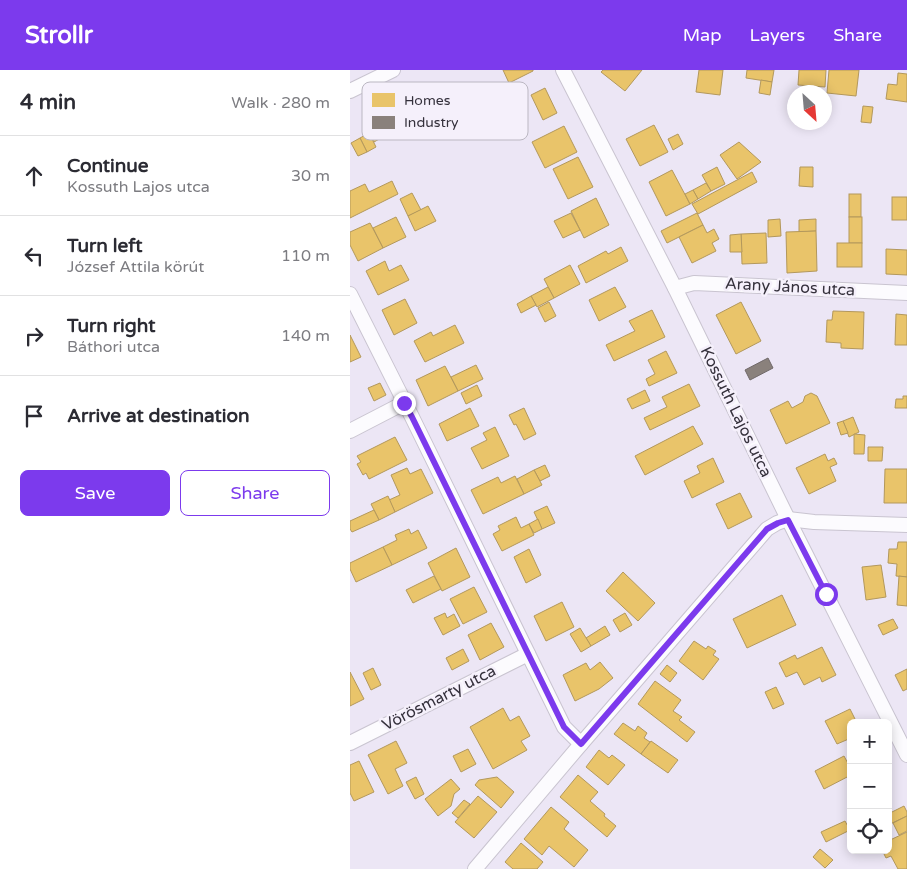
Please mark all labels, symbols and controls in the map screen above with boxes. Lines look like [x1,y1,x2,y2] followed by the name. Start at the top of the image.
[25,21,93,50] text: Strollr
[683,24,722,46] text: Map
[750,24,805,46] text: Layers
[833,24,882,46] text: Share
[362,82,528,140] legend
[787,85,832,130] north arrow
[20,90,76,115] text: 4 min
[404,92,451,109] text: Homes
[231,93,330,113] text: Walk · 280 m
[404,114,459,131] text: Industry
[67,155,149,177] text: Continue
[20,162,48,190] icon: ahead
[291,166,330,186] text: 30 m
[67,177,210,197] text: Kossuth Lajos utca
[67,235,143,257] text: Turn left
[20,242,48,270] icon: left
[281,246,330,266] text: 110 m
[67,257,204,277] text: József Attila körút
[724,274,856,300] street label: Arany János utca
[67,315,155,337] text: Turn right
[20,322,48,350] icon: right
[281,326,330,346] text: 140 m
[67,337,160,357] text: Báthori utca
[696,343,776,481] street label: Kossuth Lajos utca
[393,392,416,415] route end
[20,402,48,430] icon: arrive
[67,405,250,427] text: Arrive at destination
[20,470,170,516] button: Save
[180,470,330,516] button: Share
[815,583,838,606] route start
[379,661,499,735] street label: Vörösmarty utca
[847,719,892,854] map controls
[847,719,892,764] button: +
[847,764,892,809] button: −
[847,809,892,854] button: locate

